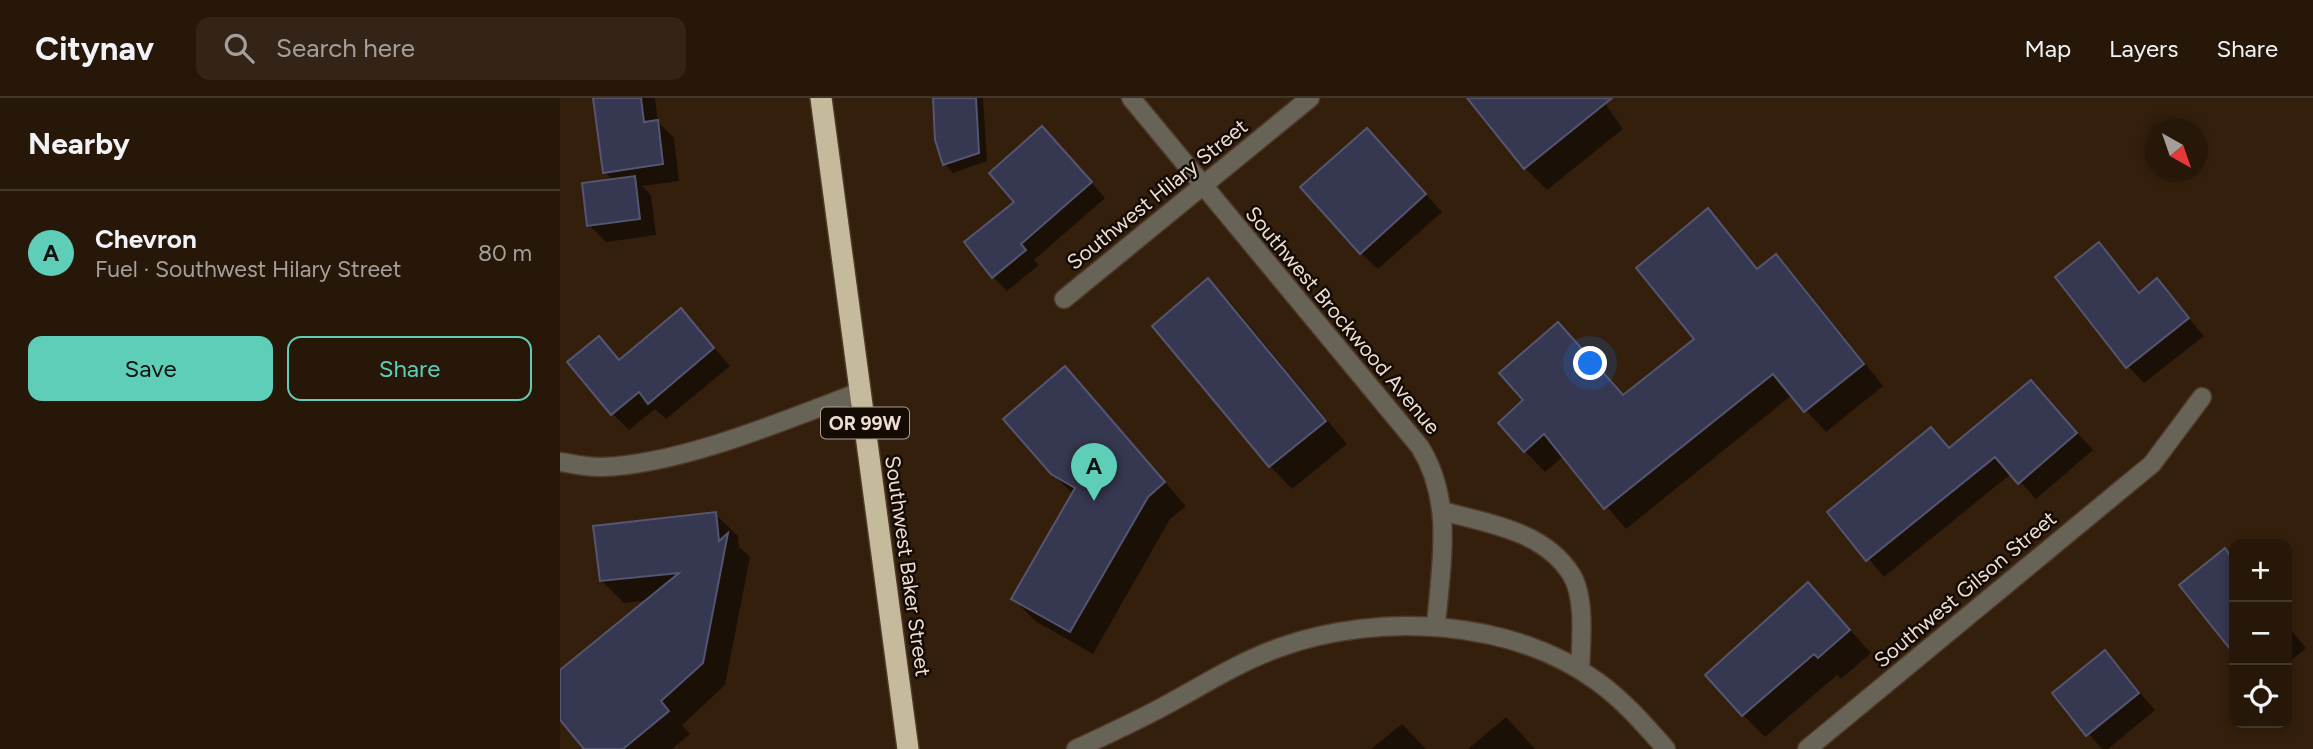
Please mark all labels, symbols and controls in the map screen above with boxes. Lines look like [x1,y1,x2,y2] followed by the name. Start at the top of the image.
[196,17,686,80] search box
[35,29,154,68] text: Citynav
[220,29,258,67] icon: search
[276,32,415,64] text: Search here
[2024,34,2071,63] text: Map
[2109,34,2178,63] text: Layers
[2216,34,2278,63] text: Share
[1062,113,1252,275] street label: Southwest Hilary Street
[2145,119,2208,182] north arrow
[28,125,130,162] text: Nearby
[1240,201,1446,439] street label: Southwest Brockwood Avenue
[95,223,197,255] text: Chevron
[43,239,59,267] text: A
[478,239,532,267] text: 80 m
[95,255,401,283] text: Fuel · Southwest Hilary Street
[28,336,273,401] button: Save
[287,336,532,401] button: Share
[1573,346,1607,380] your location
[821,408,909,438] road number: OR 99W
[1071,443,1117,501] pin: A
[880,454,936,678] street label: Southwest Baker Street
[1869,505,2061,673] street label: Southwest Gilson Street
[2229,539,2292,728] map controls
[2229,539,2292,602] button: +
[2229,602,2292,665] button: −
[2229,665,2292,728] button: locate

